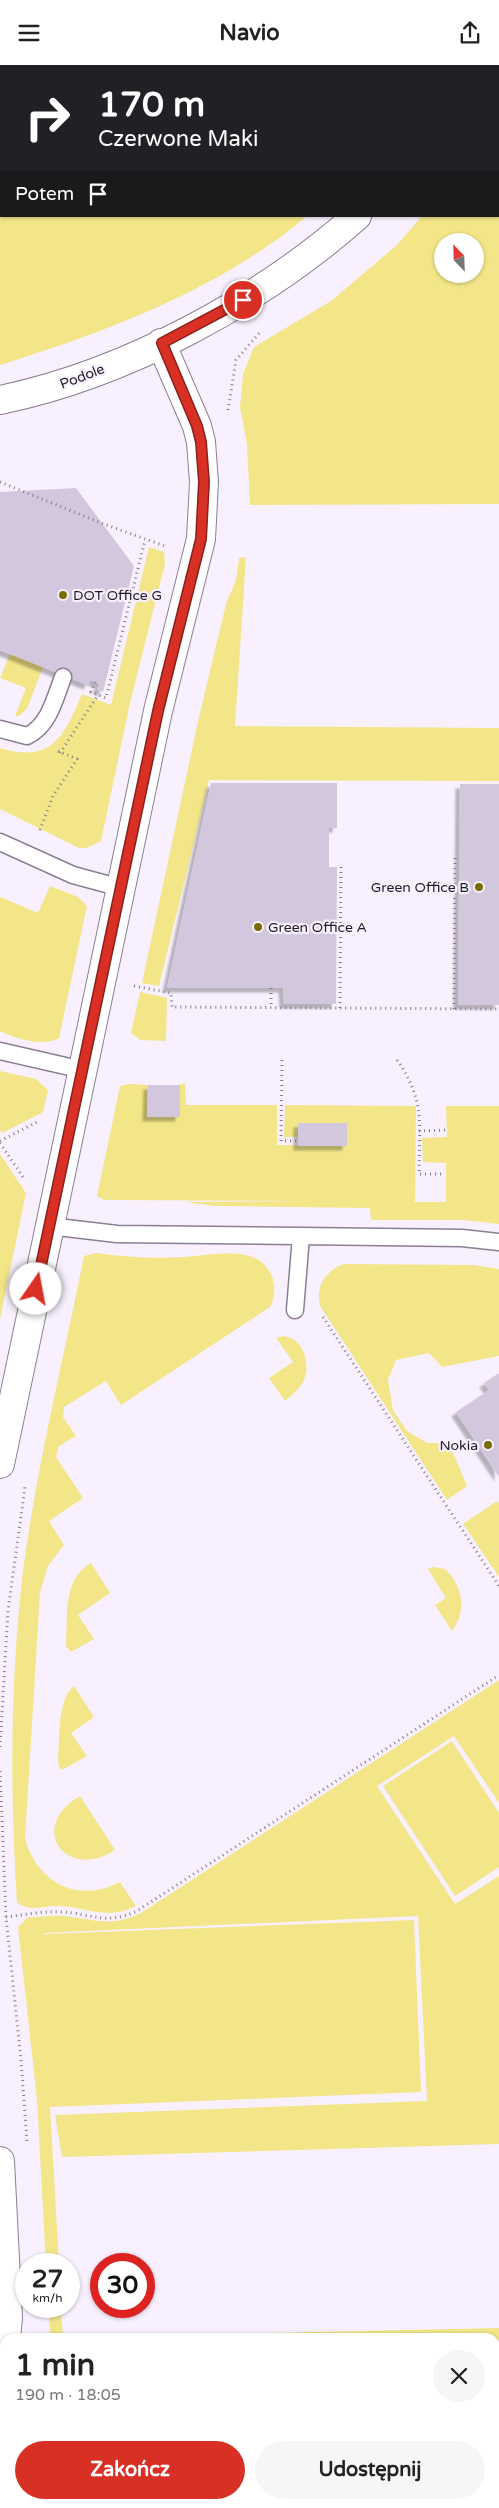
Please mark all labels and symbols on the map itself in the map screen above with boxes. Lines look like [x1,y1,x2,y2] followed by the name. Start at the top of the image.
[434,233,484,283] north arrow
[222,279,264,321] pin
[57,360,107,393] street label: Podole
[73,587,162,604] place label: DOT Office G
[57,589,69,601] marker: DOT Office G
[371,879,469,896] place label: Green Office B
[473,881,485,893] marker: Green Office B
[268,919,367,936] place label: Green Office A
[252,921,264,933] marker: Green Office A
[9,1262,61,1314] position arrow
[439,1437,478,1454] place label: Nokia
[482,1439,494,1451] marker: Nokia
[90,2253,155,2318] speed limit sign: 30

